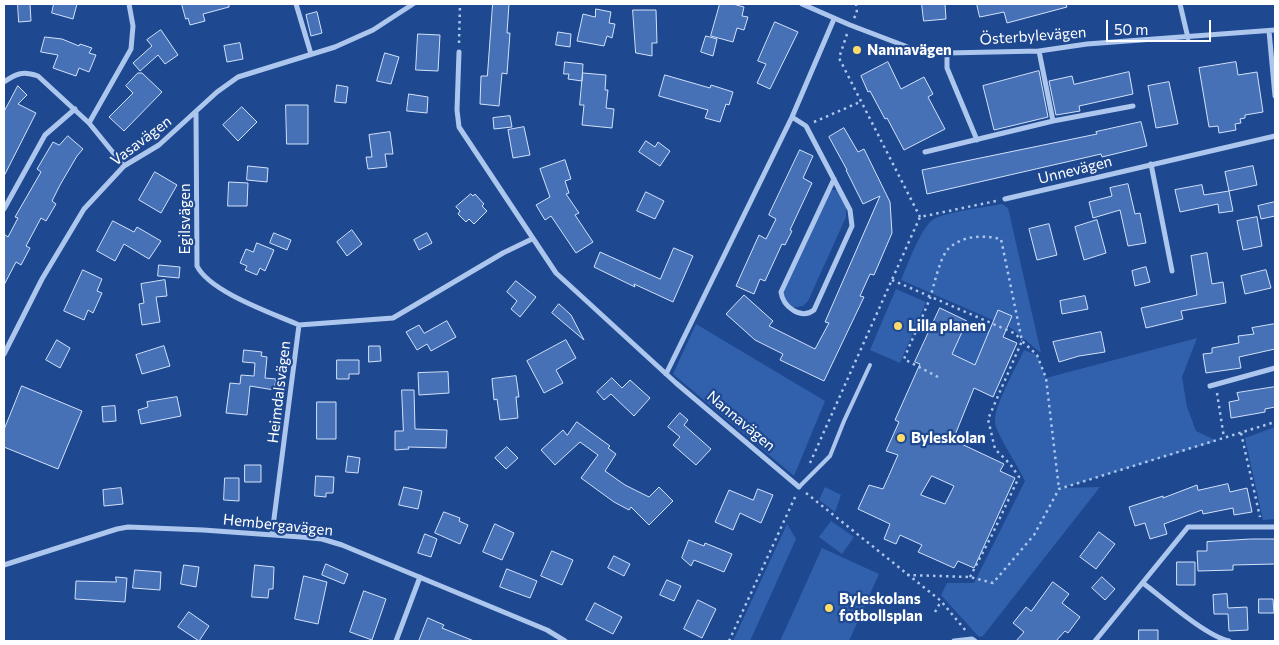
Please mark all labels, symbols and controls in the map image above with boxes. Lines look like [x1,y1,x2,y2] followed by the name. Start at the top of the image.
[1109,10,1214,42] scale bar
[1114,20,1148,38] text: 50 m
[979,23,1087,49] street label: Österbylevägen
[867,41,952,59] place label: Nannavägen
[851,44,863,56] marker: Nannavägen
[107,112,175,170] street label: Vasavägen
[1036,152,1114,188] street label: Unnevägen
[176,183,194,255] street label: Egilsvägen
[908,317,986,335] place label: Lilla planen
[892,320,904,332] marker: Lilla planen
[264,340,294,444] street label: Heimdalsvägen
[703,387,779,455] street label: Nannavägen
[911,429,986,447] place label: Byleskolan
[895,432,907,444] marker: Byleskolan
[222,510,334,540] street label: Hembergavägen
[839,590,923,625] place label: Byleskolans fotbollsplan
[823,602,835,614] marker: Byleskolans fotbollsplan

